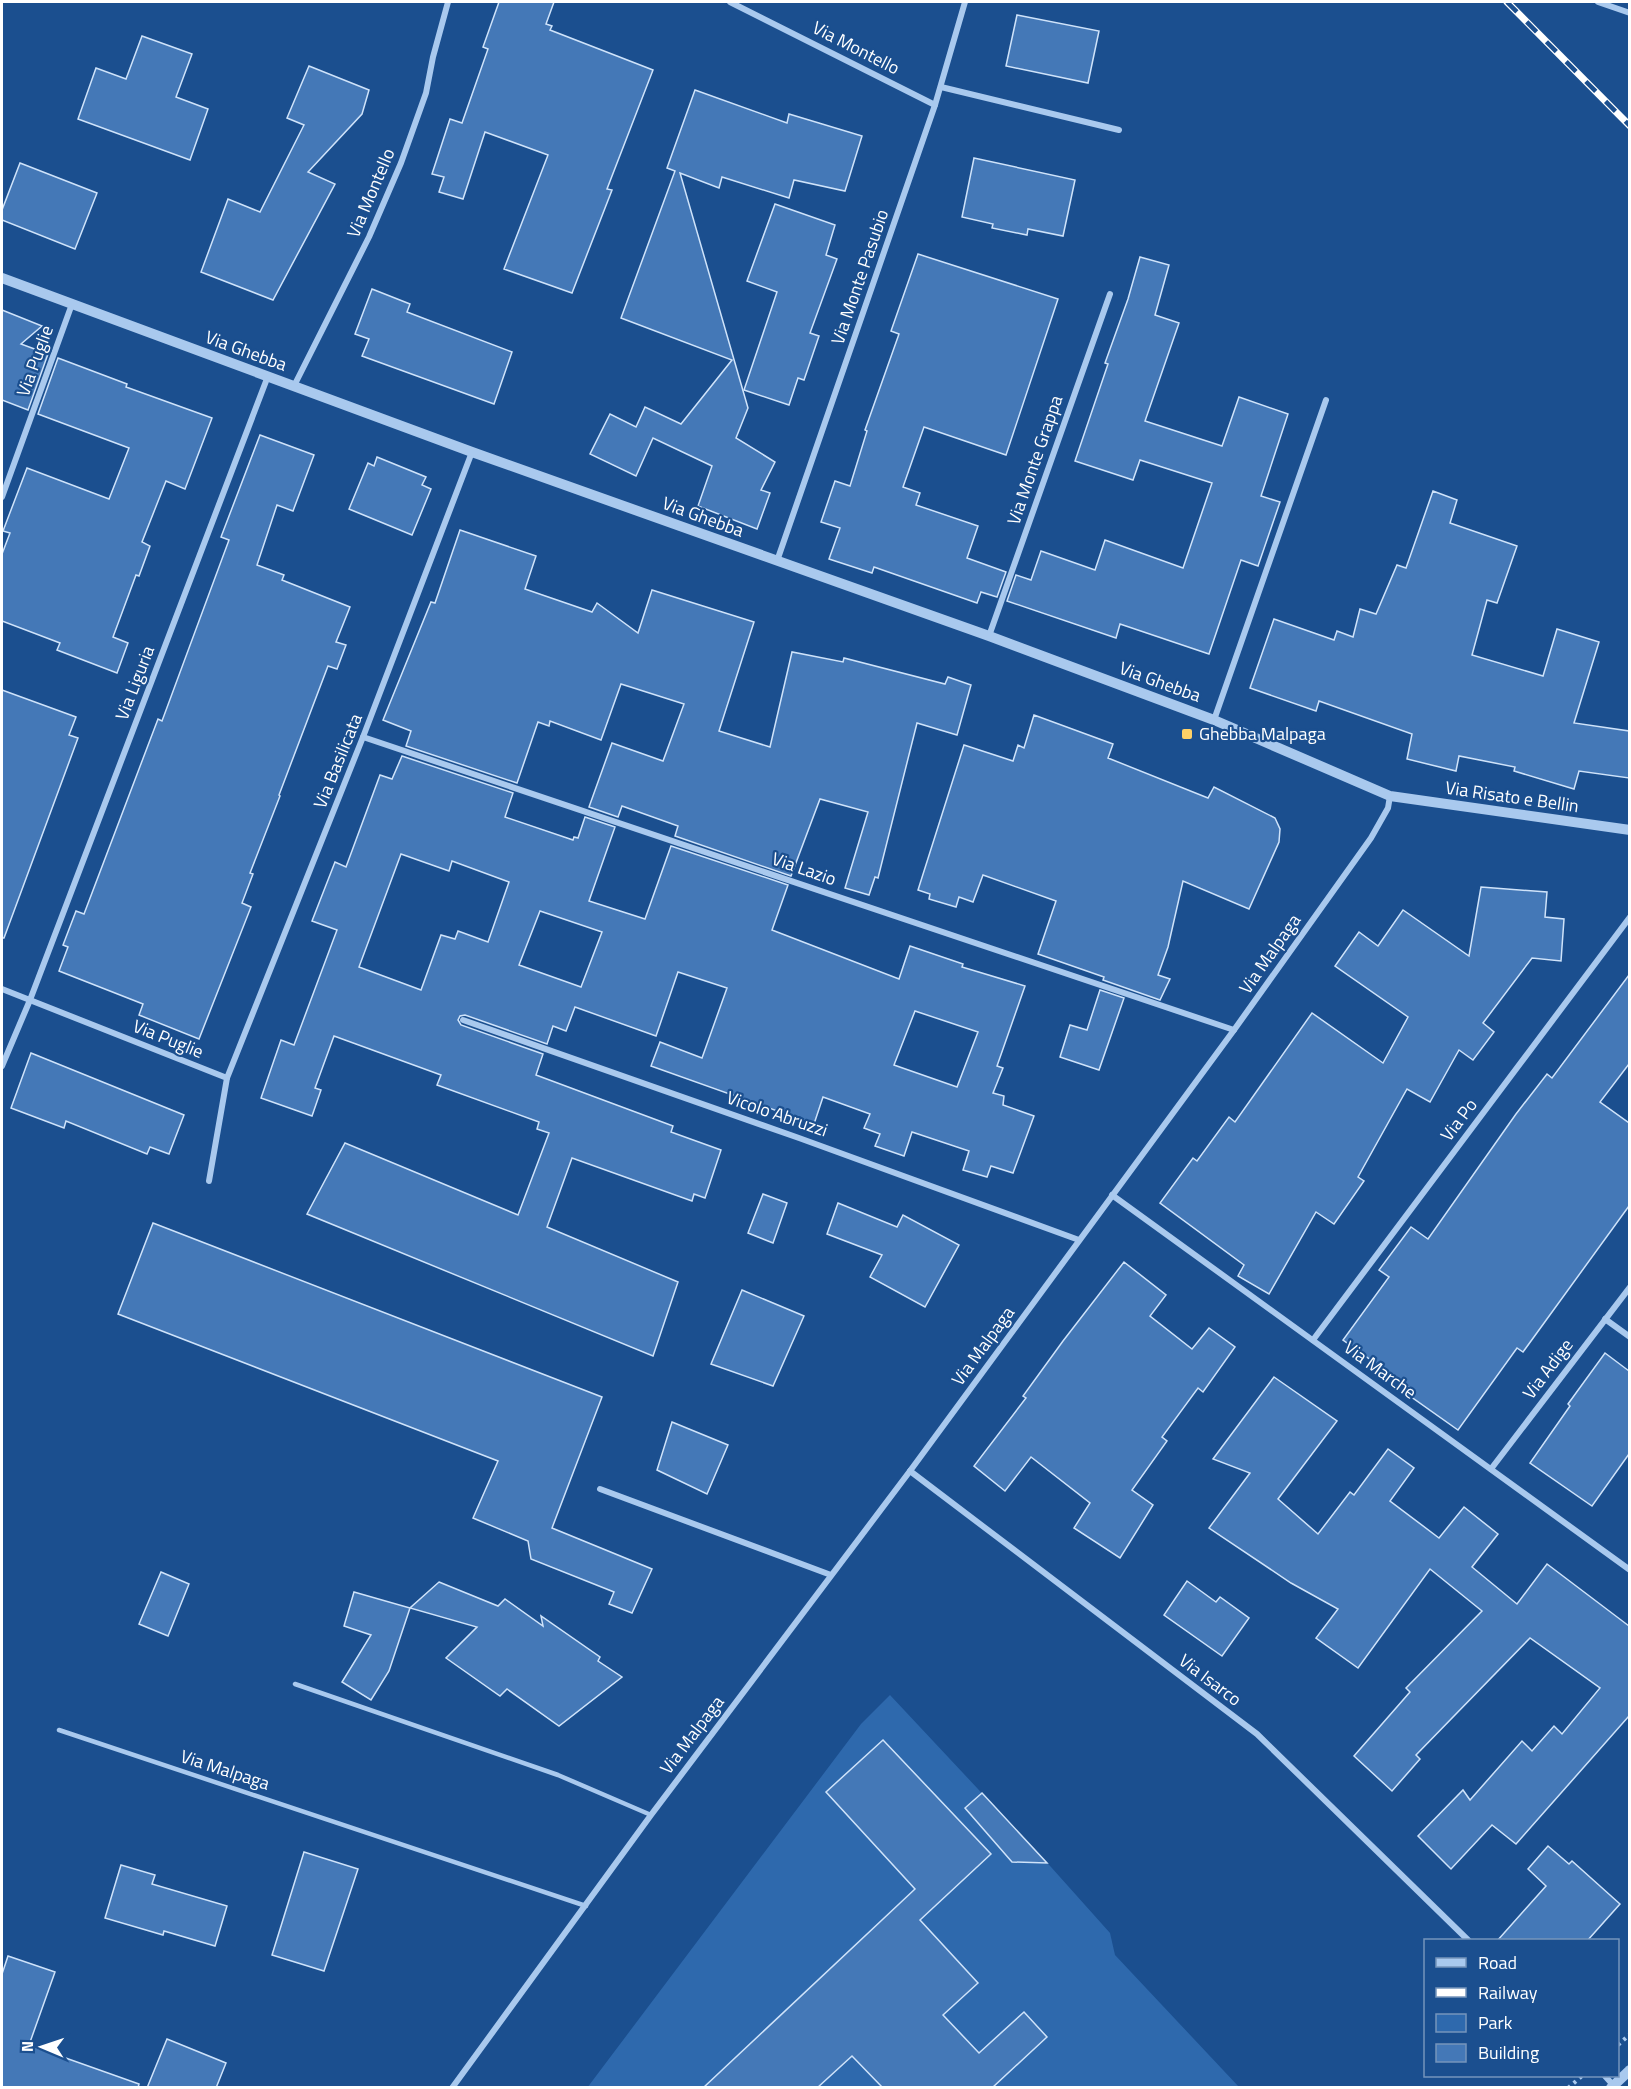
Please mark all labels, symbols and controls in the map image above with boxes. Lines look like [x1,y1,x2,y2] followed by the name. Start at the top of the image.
[808,14,905,81] street label: Via Montello
[340,144,401,242] street label: Via Montello
[824,206,895,348] street label: Via Monte Pasubio
[9,321,60,400] street label: Via Puglie
[202,323,291,378] street label: Via Ghebba
[1000,392,1069,528] street label: Via Monte Grappa
[659,489,748,544] street label: Via Ghebba
[108,642,161,724] street label: Via Liguria
[1116,654,1205,709] street label: Via Ghebba
[306,709,369,812] street label: Via Basilicata
[1199,720,1326,747] place label: Ghebba Malpaga
[1180,727,1194,741] marker: Ghebba Malpaga
[1443,774,1581,819] street label: Via Risato e Bellin
[768,845,840,892] street label: Via Lazio
[1232,908,1307,999] street label: Via Malpaga
[129,1012,208,1065] street label: Via Puglie
[723,1084,831,1143] street label: Vicolo Abruzzi
[1434,1093,1484,1147] street label: Via Po
[944,1300,1021,1391] street label: Via Malpaga
[1516,1333,1579,1405] street label: Via Adige
[1338,1334,1422,1405] street label: Via Marche
[1173,1647,1247,1712] street label: Via Isarco
[653,1690,730,1780] street label: Via Malpaga
[177,1742,273,1797] street label: Via Malpaga
[1424,1939,1619,2077] legend
[1478,1949,1517,1976] text: Road
[1478,1979,1538,2006] text: Railway
[1478,2009,1513,2036] text: Park
[12,2017,72,2077] north arrow
[1478,2039,1539,2066] text: Building
[15,2041,39,2052] text: N

